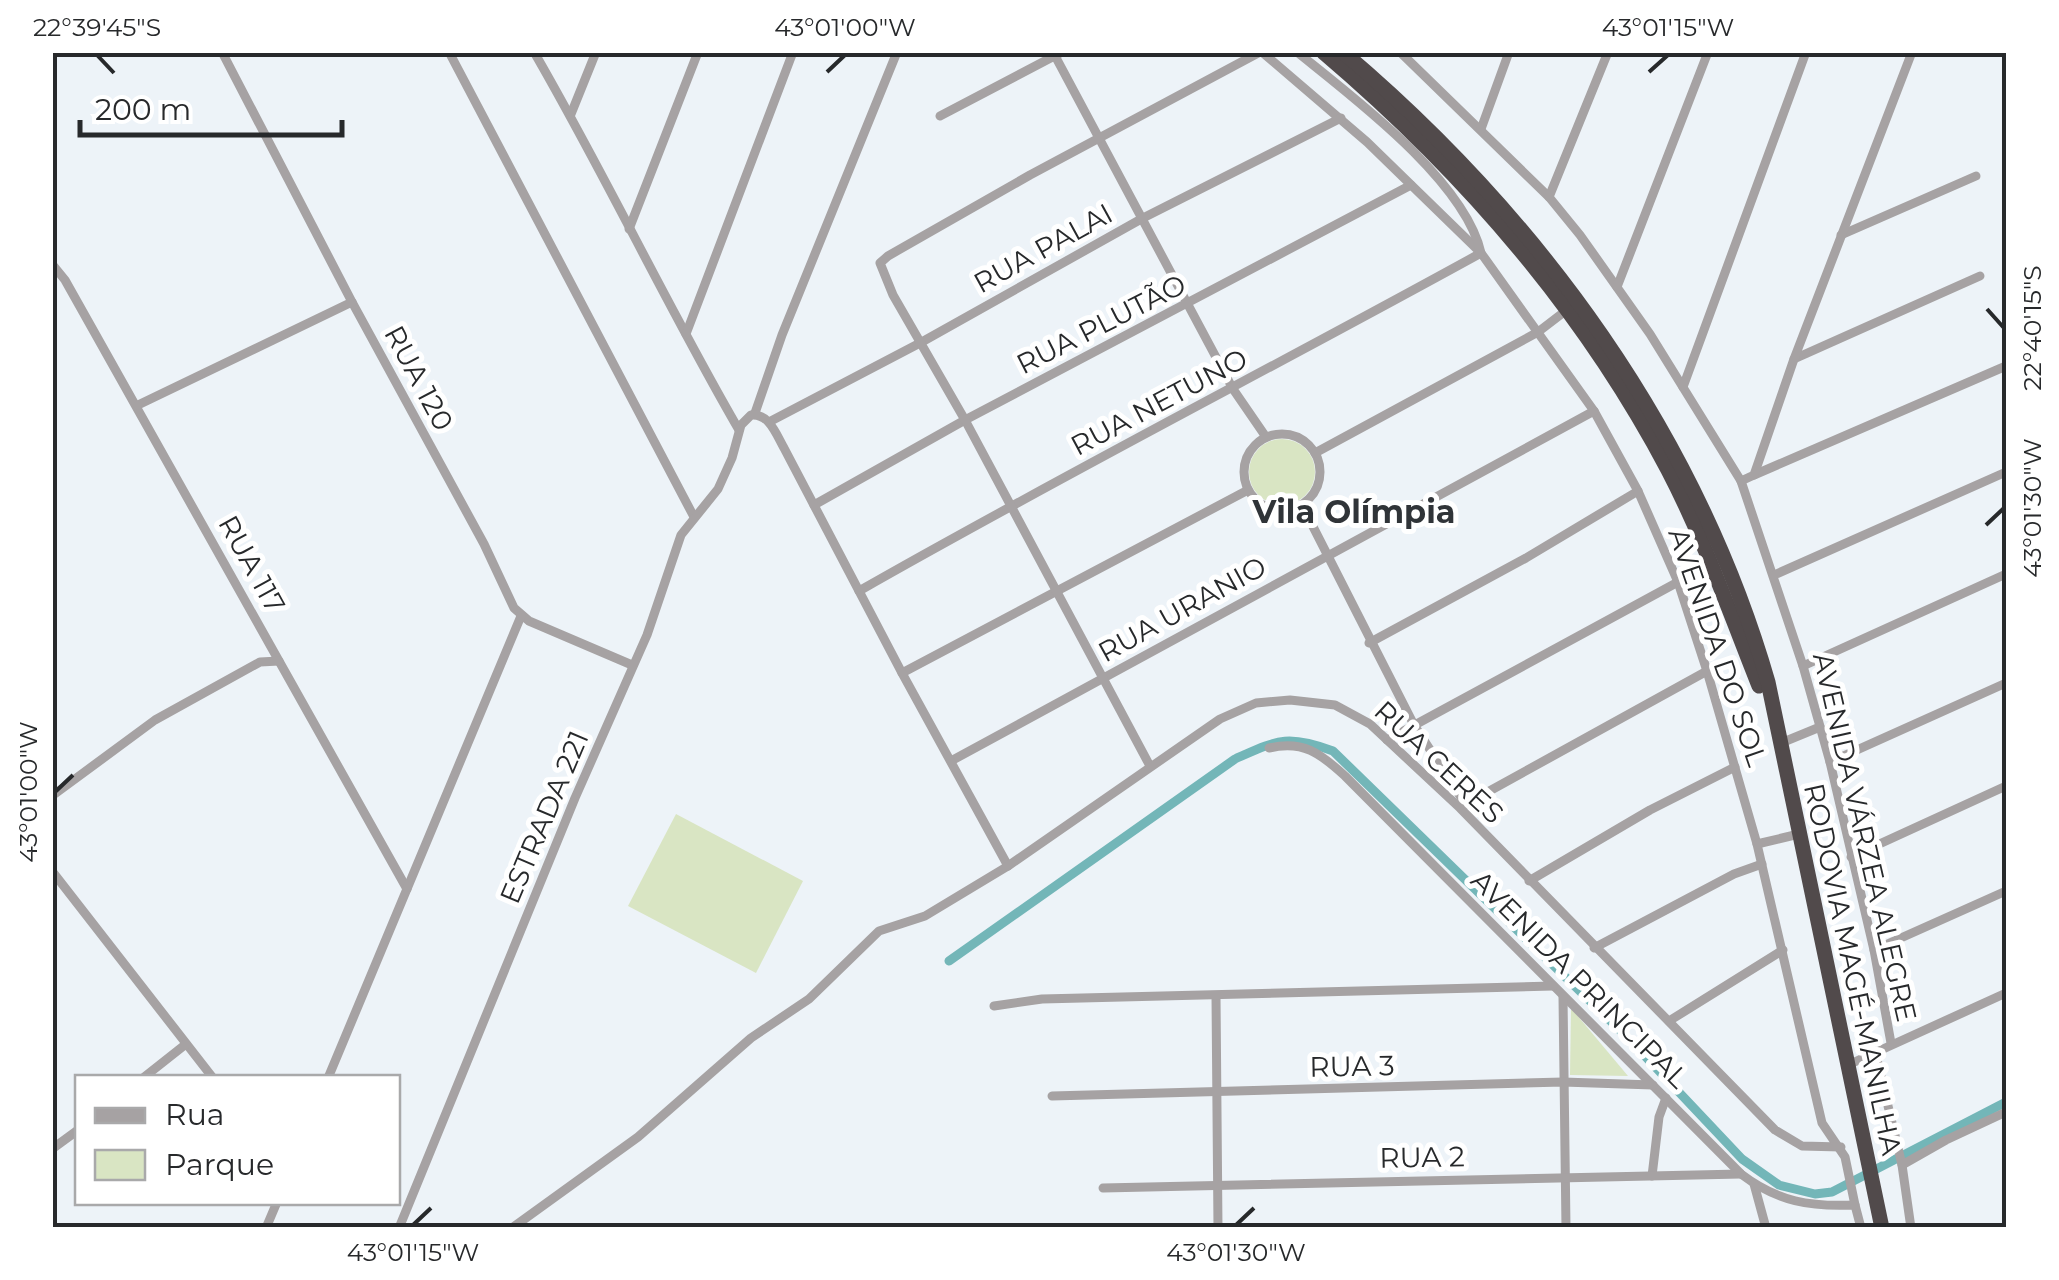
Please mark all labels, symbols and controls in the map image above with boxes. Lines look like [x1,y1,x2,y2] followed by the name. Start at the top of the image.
[33,12,161,42] text: 22°39'45"S
[774,12,916,42] text: 43°01'00"W
[1602,12,1734,42] text: 43°01'15"W
[80,75,342,137] scale bar
[95,91,191,128] text: 200 m
[968,196,1118,300] street label: RUA PALAI
[2017,265,2047,391] text: 22°40'15"S
[1011,267,1191,381] street label: RUA PLUTÃO
[377,320,461,436] street label: RUA 120
[1065,341,1253,463] street label: RUA NETUNO
[2017,438,2047,578] text: 43°01'30"W
[1251,492,1456,531] district label: Vila Olímpia
[211,509,293,619] street label: RUA 117
[1661,523,1775,771] street label: AVENIDA DO SOL
[1092,549,1272,669] street label: RUA URANIO
[1806,649,1924,1025] street label: AVENIDA VÁRZEA ALEGRE
[1367,694,1511,830] street label: RUA CERES
[13,721,43,863] text: 43°01'00"W
[492,726,596,908] street label: ESTRADA 221
[1797,780,1909,1159] street label: RODOVIA MAGÉ-MANILHA
[1464,863,1696,1095] street label: AVENIDA PRINCIPAL
[1309,1048,1395,1084] street label: RUA 3
[75,1075,400,1205] legend
[165,1096,225,1133] text: Rua
[1379,1139,1465,1175] street label: RUA 2
[165,1146,274,1183] text: Parque
[347,1237,479,1267] text: 43°01'15"W
[1166,1237,1306,1267] text: 43°01'30"W

